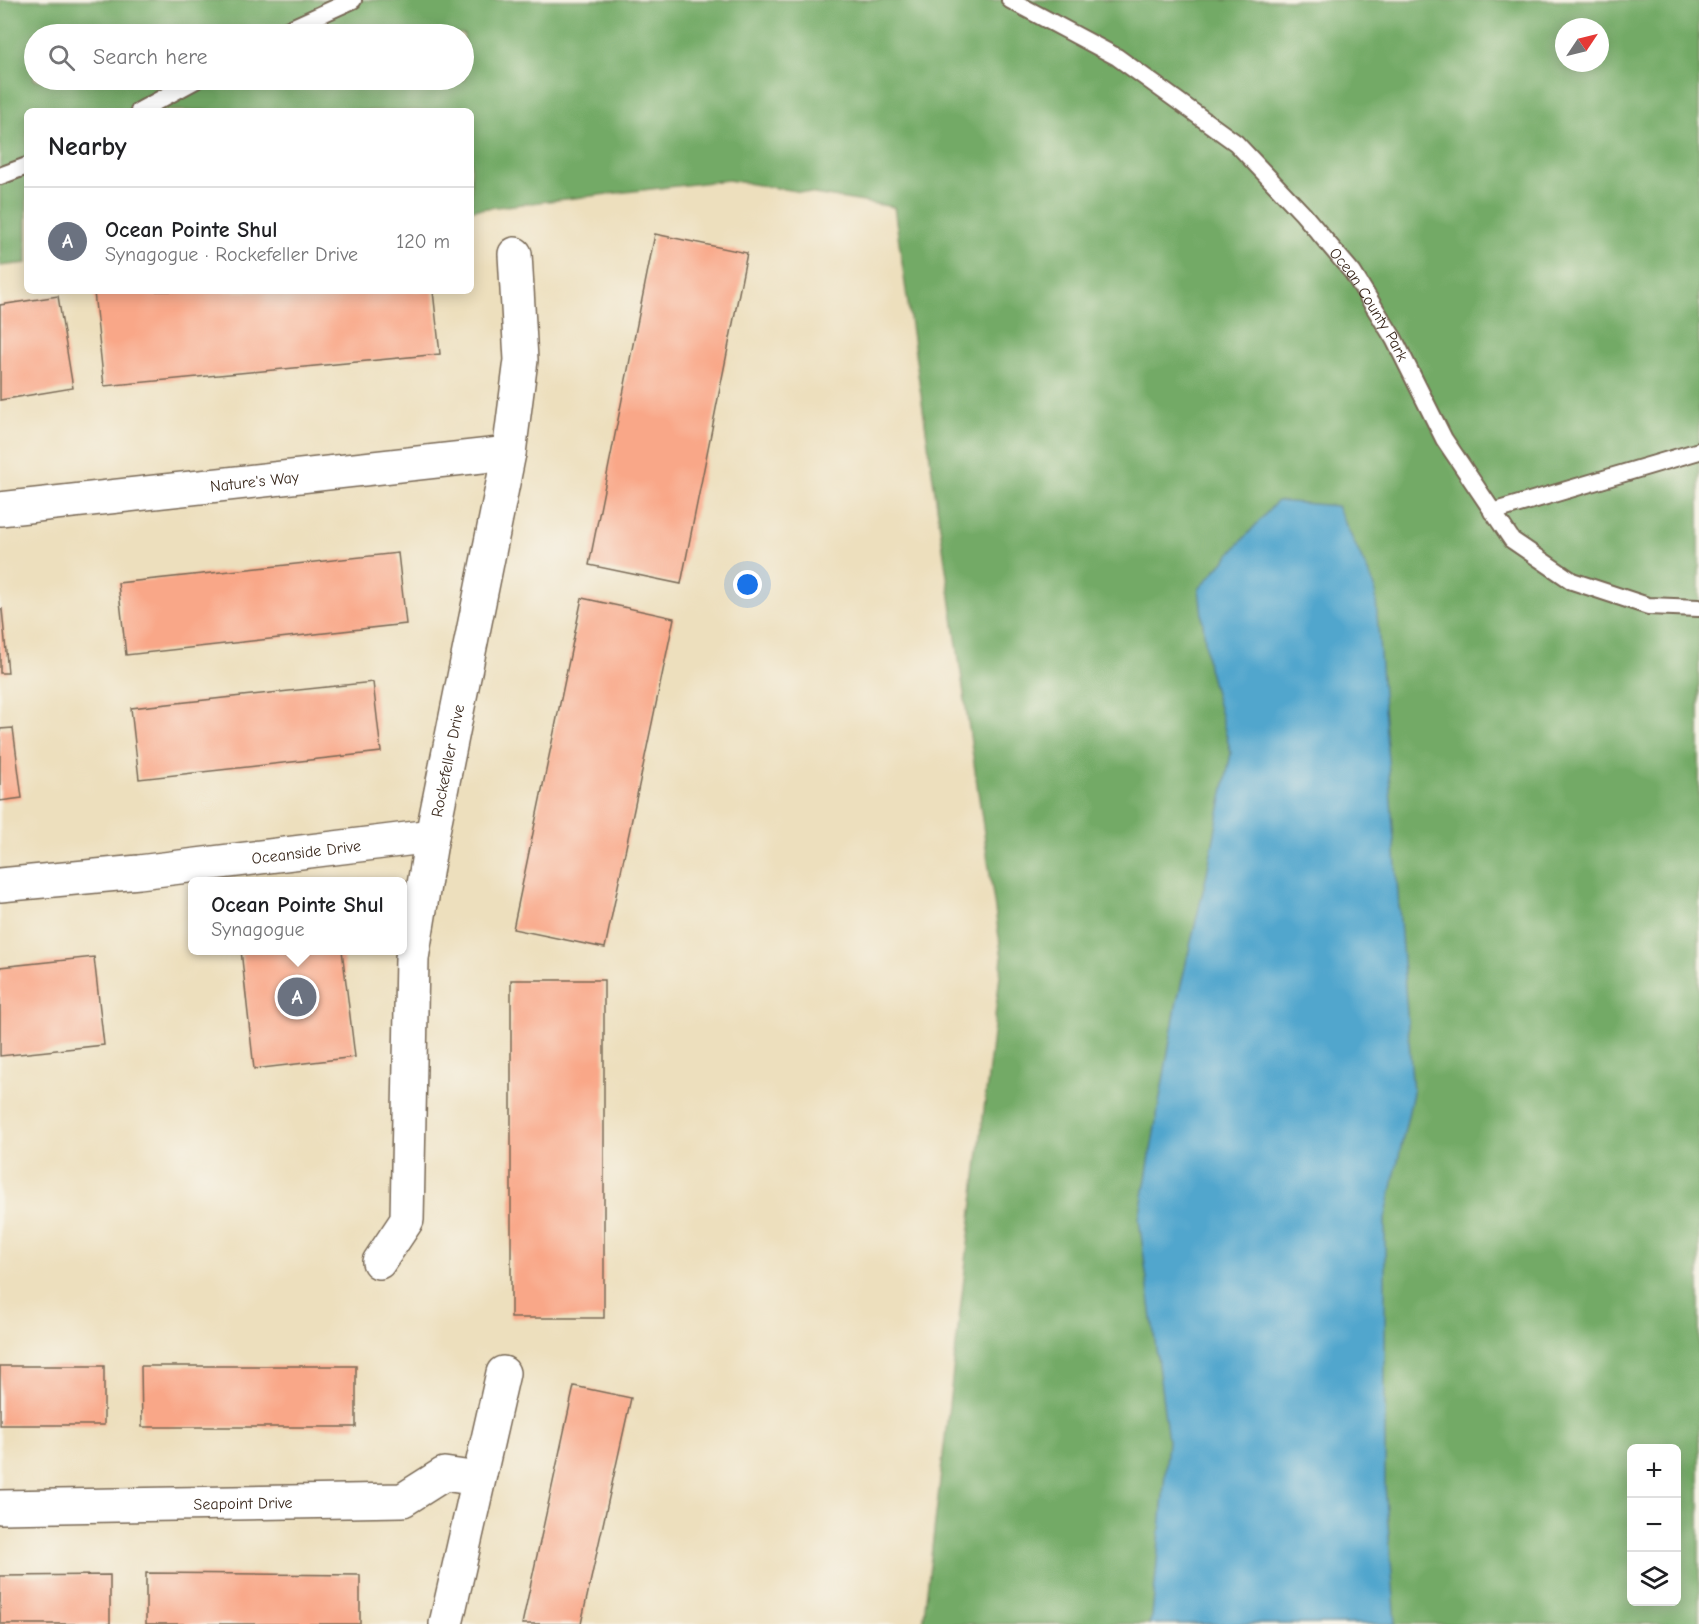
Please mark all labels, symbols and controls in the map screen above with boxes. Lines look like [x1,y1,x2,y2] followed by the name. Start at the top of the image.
[1555,18,1609,72] north arrow
[24,24,474,90] search box
[45,41,78,74] icon: search
[93,44,208,70] text: Search here
[48,132,127,162] text: Nearby
[105,217,278,243] text: Ocean Pointe Shul
[62,230,73,253] text: A
[396,230,450,253] text: 120 m
[105,243,358,266] text: Synagogue · Rockefeller Drive
[1325,244,1412,364] street label: Ocean County Park
[209,468,301,496] street label: Nature's Way
[733,570,762,599] your location
[428,703,468,819] street label: Rockefeller Drive
[251,837,362,868] street label: Oceanside Drive
[188,877,407,955] popup
[211,892,384,918] text: Ocean Pointe Shul
[211,918,305,941] text: Synagogue
[278,974,316,1020] pin: A
[1627,1444,1681,1606] map controls
[1627,1444,1681,1498] button: +
[193,1494,293,1514] street label: Seapoint Drive
[1627,1498,1681,1552] button: −
[1627,1552,1681,1606] button: layers

